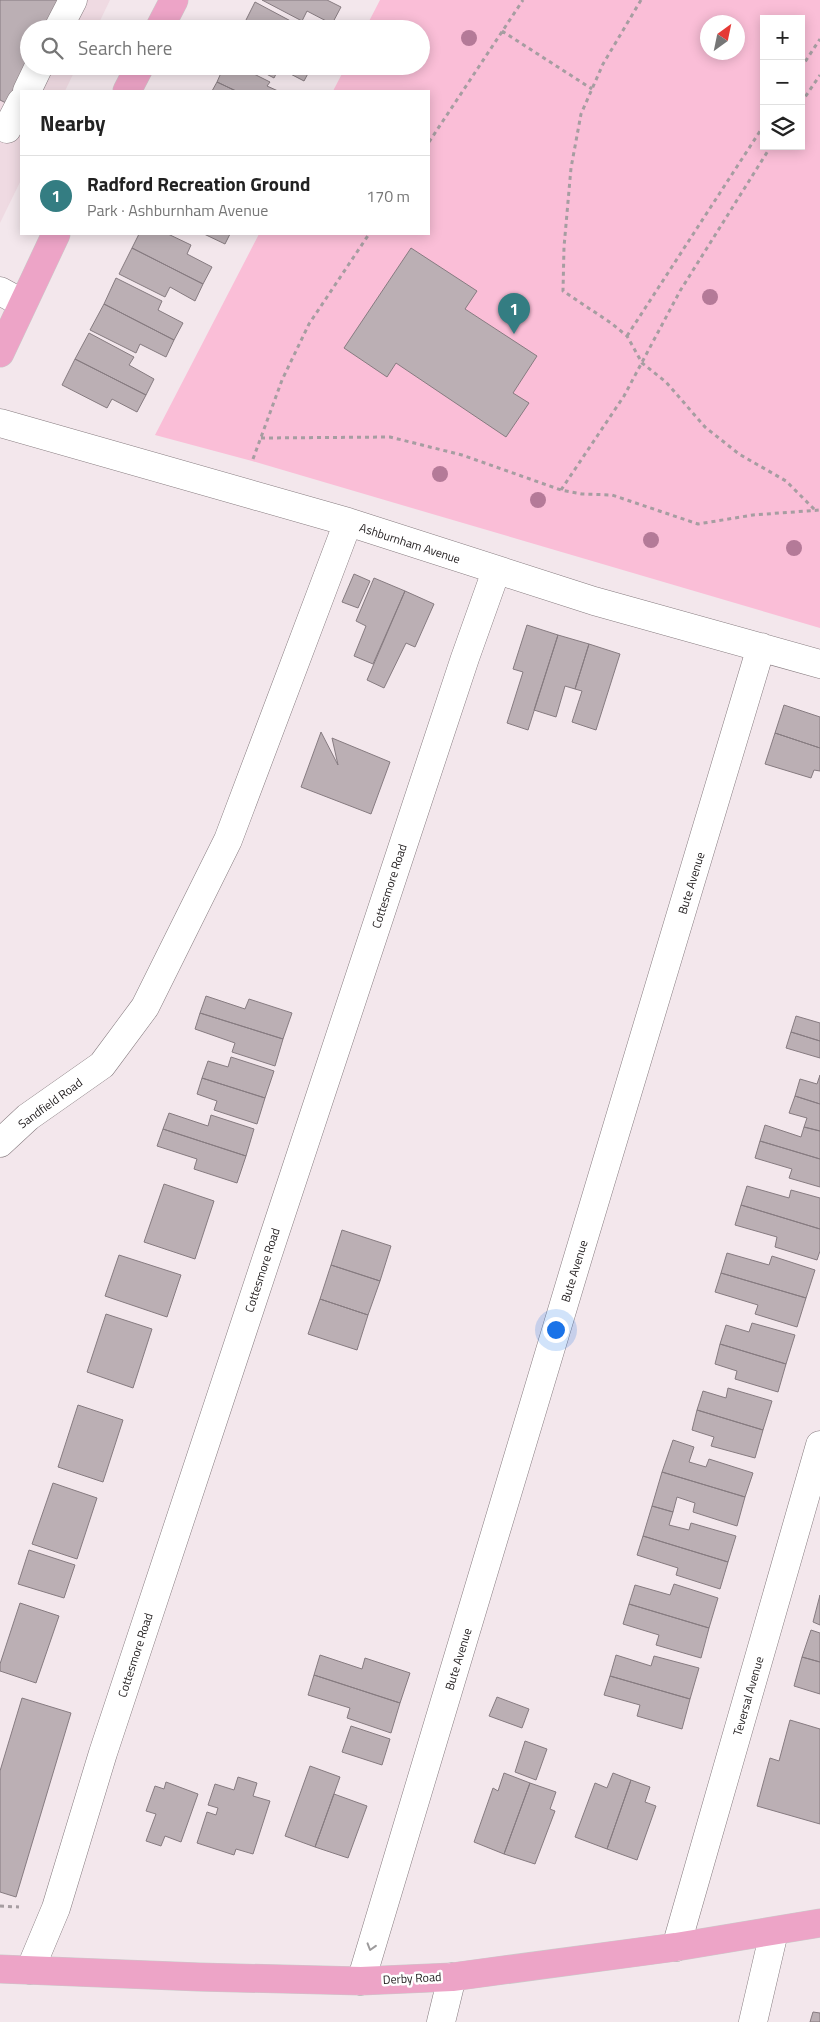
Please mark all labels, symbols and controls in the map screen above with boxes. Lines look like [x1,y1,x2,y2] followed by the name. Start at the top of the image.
[700,15,745,60] north arrow
[760,15,805,150] map controls
[760,15,805,60] button: +
[20,20,430,75] search box
[78,33,172,62] text: Search here
[38,34,66,62] icon: search
[760,60,805,105] button: −
[760,105,805,150] button: layers
[40,107,105,139] text: Nearby
[87,169,310,198] text: Radford Recreation Ground
[52,184,60,208] text: 1
[366,184,410,208] text: 170 m
[87,198,268,222] text: Park · Ashburnham Avenue
[498,293,530,334] pin: 1
[357,518,463,568] street label: Ashburnham Avenue
[366,841,412,931] street label: Cottesmore Road
[673,850,709,916] street label: Bute Avenue
[14,1073,86,1133] street label: Sandfield Road
[239,1225,285,1315] street label: Cottesmore Road
[556,1238,592,1304] street label: Bute Avenue
[543,1317,569,1343] your location
[112,1610,158,1700] street label: Cottesmore Road
[440,1626,476,1692] street label: Bute Avenue
[728,1654,768,1738] street label: Teversal Avenue
[367,1943,377,1951] one-way arrow
[382,1967,442,1989] street label: Derby Road

